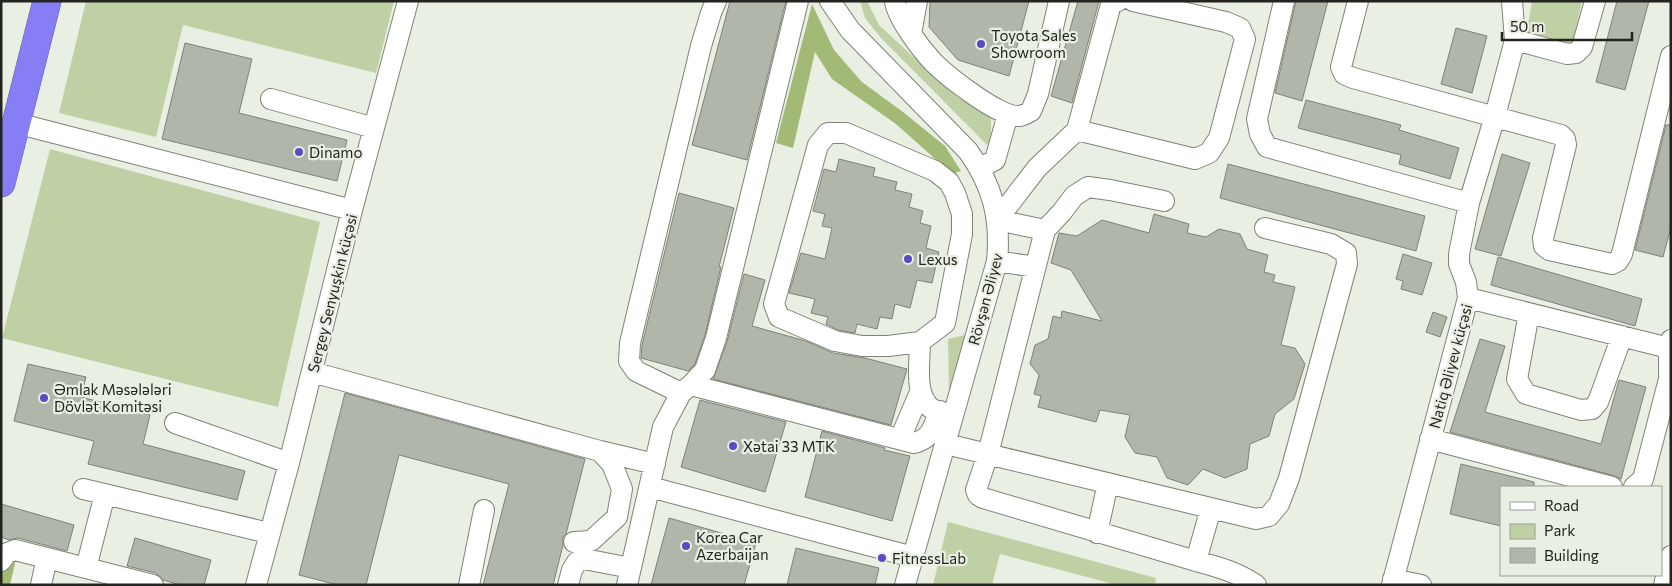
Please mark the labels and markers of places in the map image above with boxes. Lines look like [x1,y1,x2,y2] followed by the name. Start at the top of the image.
[991,26,1077,61] place label: Toyota Sales Showroom
[975,38,987,50] marker: Toyota Sales Showroom
[309,143,362,161] place label: Dinamo
[293,146,305,158] marker: Dinamo
[918,250,958,268] place label: Lexus
[902,253,914,265] marker: Lexus
[54,380,172,415] place label: Əmlak Məsələləri Dövlət Komitəsi
[38,392,50,404] marker: Əmlak Məsələləri Dövlət Komitəsi
[743,437,835,455] place label: Xətai 33 MTK
[727,440,739,452] marker: Xətai 33 MTK
[696,528,769,563] place label: Korea Car Azerbaijan
[680,540,692,552] marker: Korea Car Azerbaijan
[892,549,966,567] place label: FitnessLab
[876,552,888,564] marker: FitnessLab

